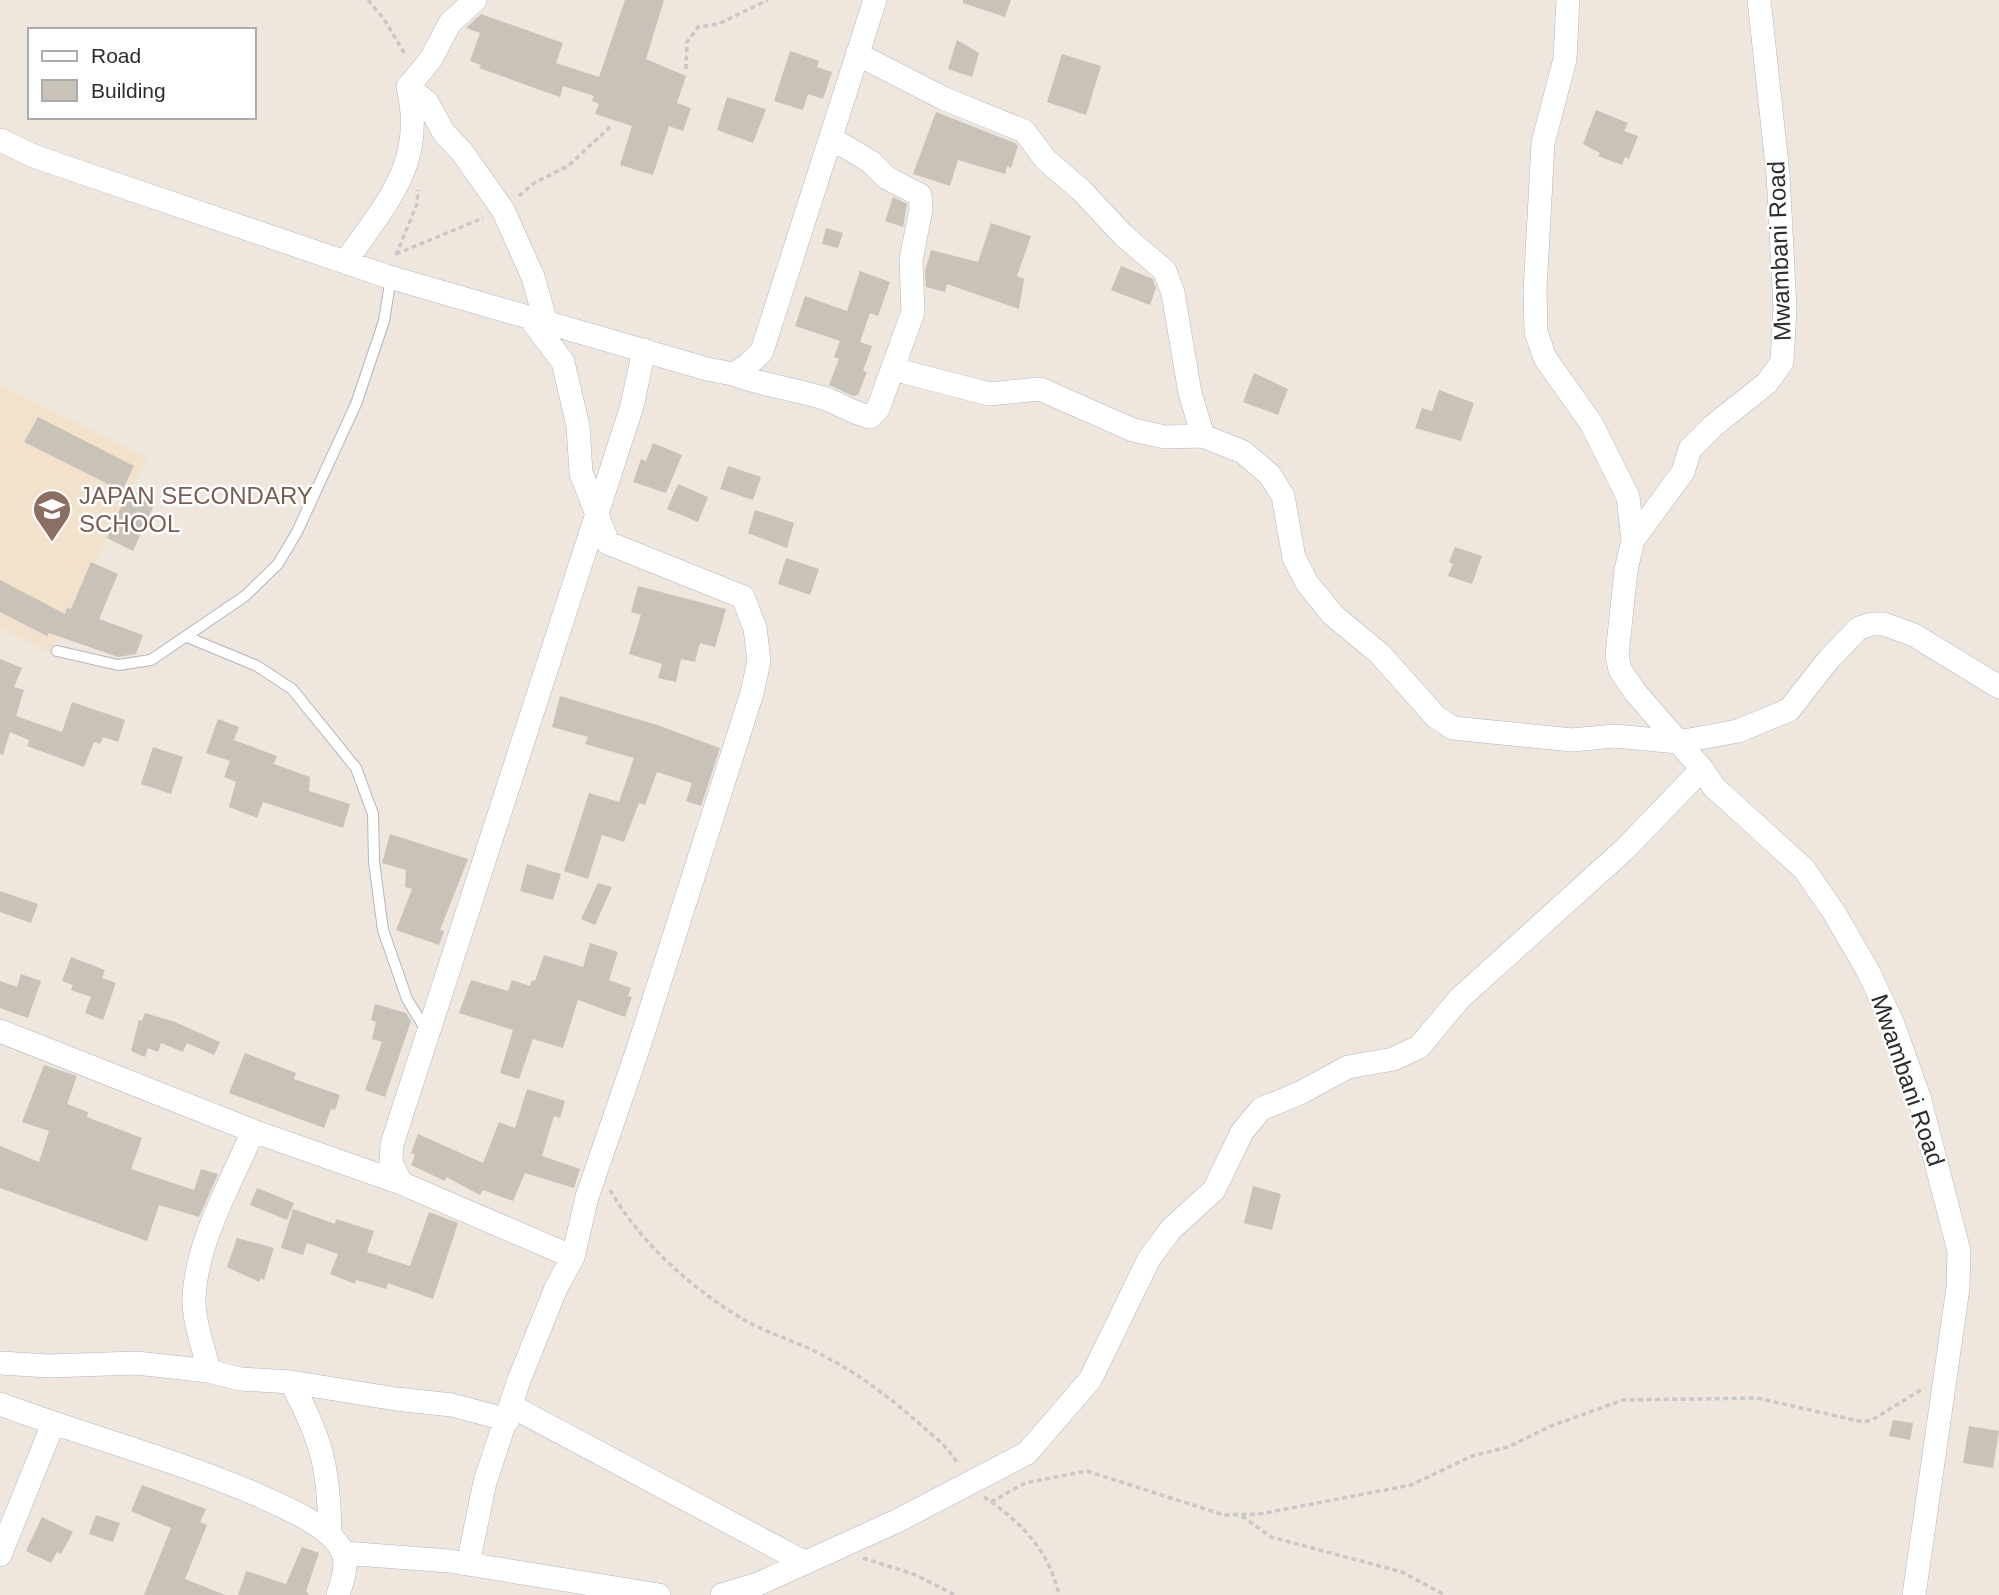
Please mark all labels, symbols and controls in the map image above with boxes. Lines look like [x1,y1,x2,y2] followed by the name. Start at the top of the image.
[28,28,256,119] legend
[91,44,141,67] text: Road
[91,79,166,102] text: Building
[1762,161,1796,341] street label: Mwambani Road
[79,482,313,537] place label: JAPAN SECONDARY SCHOOL
[31,488,73,543] school or university icon: JAPAN SECONDARY SCHOOL
[1866,990,1950,1170] street label: Mwambani Road

